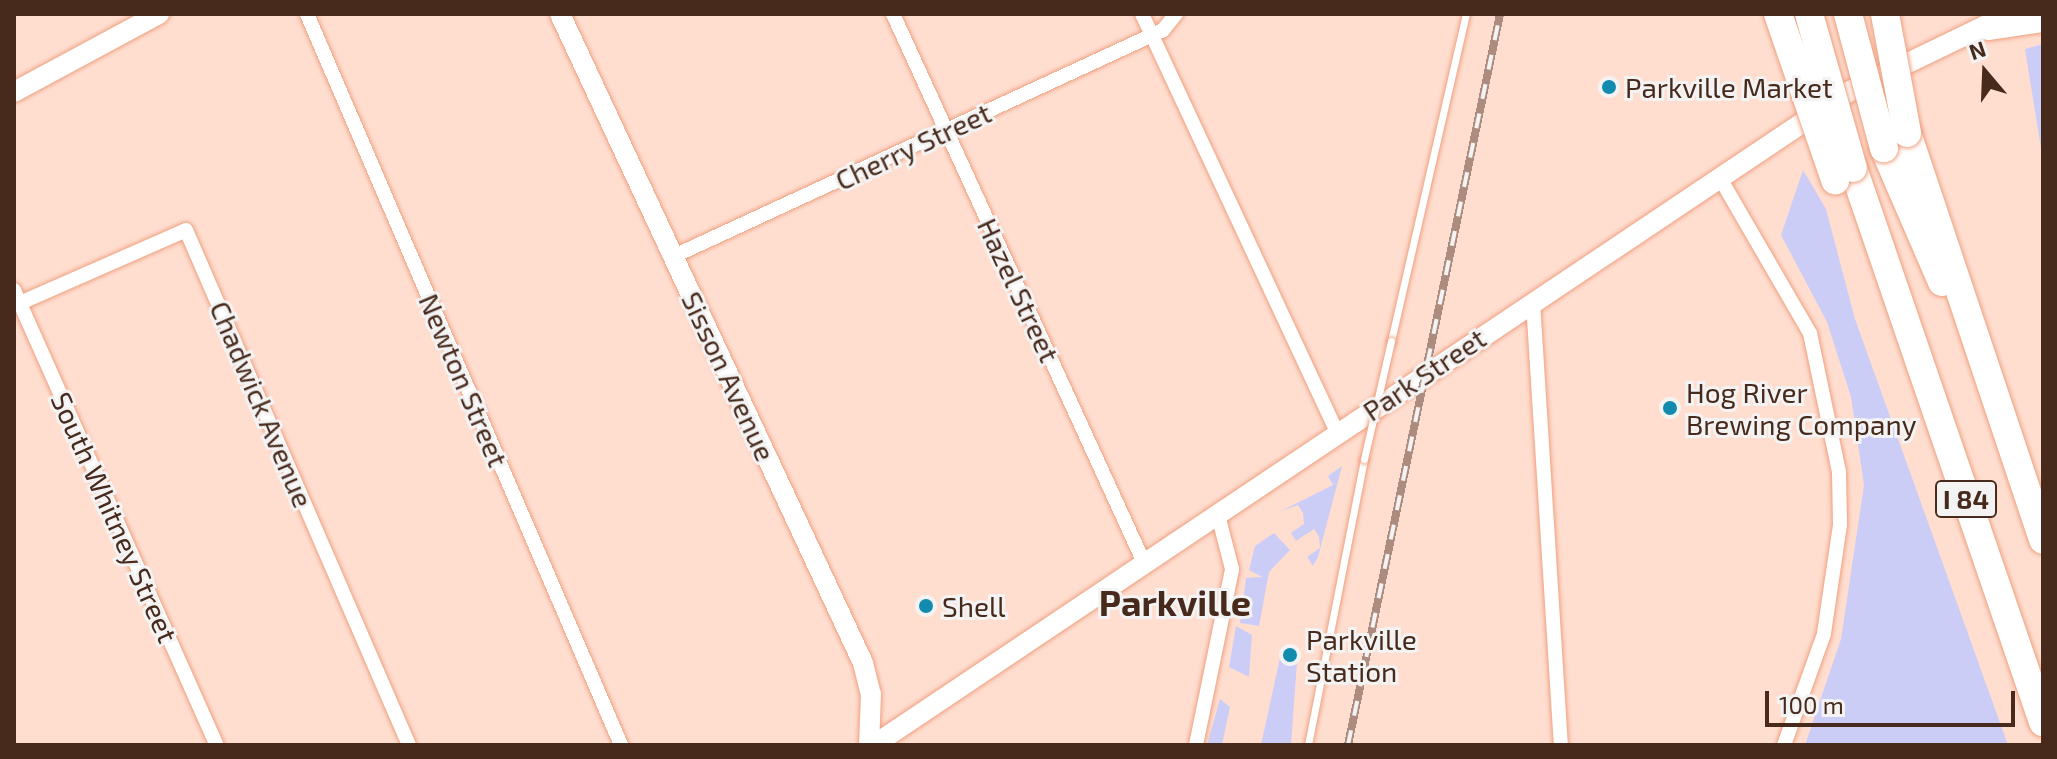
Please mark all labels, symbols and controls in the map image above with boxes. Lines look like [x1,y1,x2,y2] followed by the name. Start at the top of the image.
[1945,32,2025,112] north arrow
[1965,34,1989,64] text: N
[1625,70,1833,104] place label: Parkville Market
[1600,78,1618,96] marker: Parkville Market
[830,95,996,197] street label: Cherry Street
[971,212,1067,368] street label: Hazel Street
[675,286,783,466] street label: Sisson Avenue
[412,288,516,472] street label: Newton Street
[203,295,321,513] street label: Chadwick Avenue
[1356,321,1492,427] street label: Park Street
[1686,375,1916,441] place label: Hog River Brewing Company
[44,386,186,648] street label: South Whitney Street
[1661,399,1679,417] marker: Hog River Brewing Company
[1934,477,1998,521] road number: I 84
[1099,580,1251,624] district label: Parkville
[942,589,1006,623] place label: Shell
[917,597,935,615] marker: Shell
[1306,622,1417,688] place label: Parkville Station
[1281,646,1299,664] marker: Parkville Station
[1769,675,2019,725] scale bar
[1779,690,1844,719] text: 100 m

